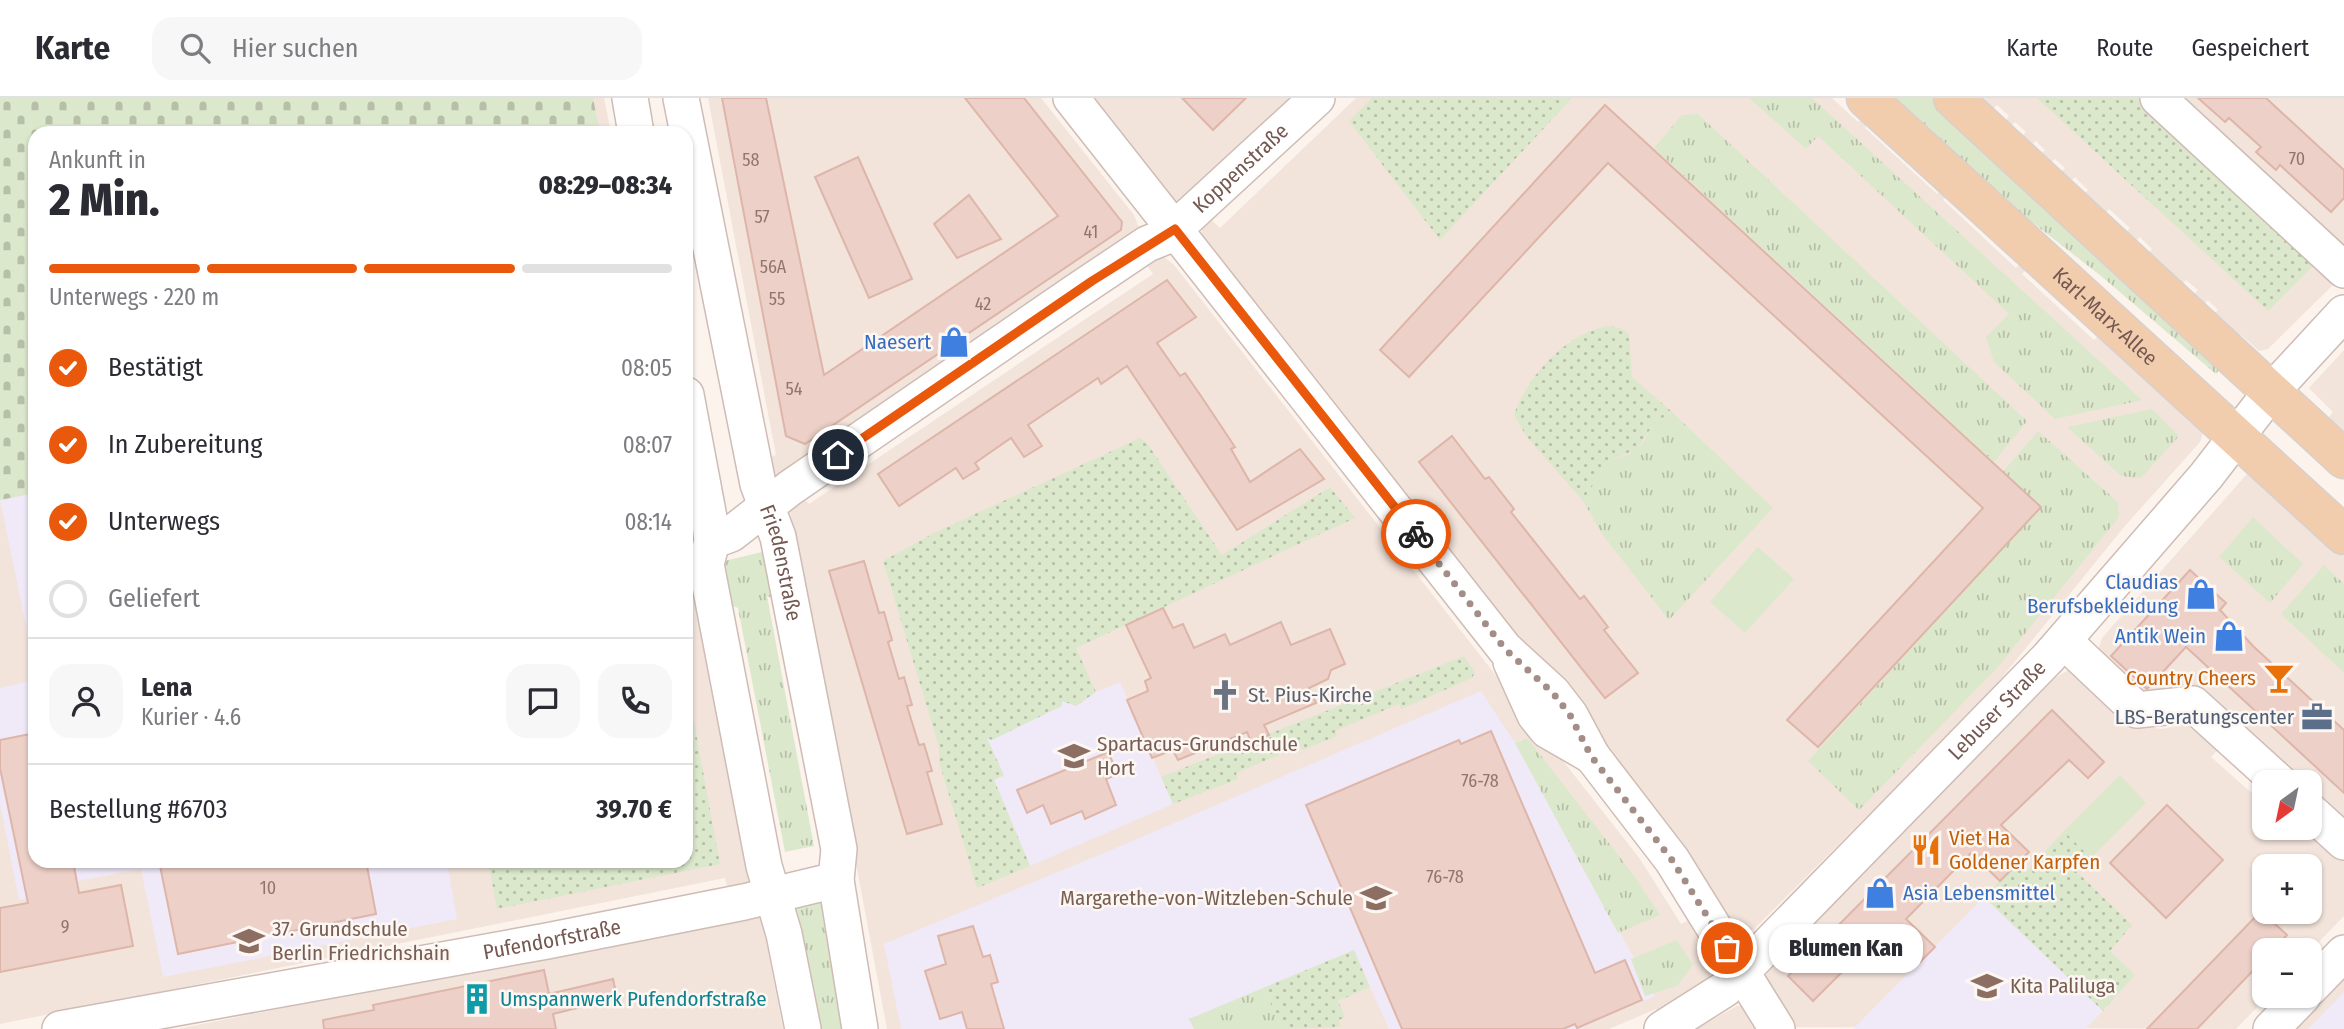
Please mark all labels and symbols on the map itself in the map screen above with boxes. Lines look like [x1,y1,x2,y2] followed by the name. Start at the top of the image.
[1188,118,1294,219] street label: Koppenstraße
[2289,148,2305,170] house number: 70
[742,149,760,171] house number: 58
[754,206,770,228] house number: 57
[1084,221,1098,243] house number: 41
[760,256,787,278] house number: 56A
[2047,262,2163,371] street label: Karl-Marx-Allee
[769,288,785,310] house number: 55
[975,293,991,315] house number: 42
[937,325,971,359] shop icon: Naesert
[864,329,931,355] place label: Naesert
[786,378,803,400] house number: 54
[808,425,868,485] pin
[1381,499,1451,569] courier
[754,501,807,623] street label: Friedenstraße
[2027,569,2178,619] place label: Claudias Berufsbekleidung
[2184,577,2218,611] shop icon: Claudias Berufsbekleidung
[2212,619,2246,653] shop icon: Antik Wein
[2115,623,2206,649] place label: Antik Wein
[1943,655,2051,766] street label: Lebuser Straße
[2262,661,2296,695] bar icon: Country Cheers
[2126,665,2256,691] place label: Country Cheers
[1208,678,1242,712] church icon: St. Pius-Kirche
[1248,682,1372,708] place label: St. Pius-Kirche
[2300,700,2334,734] office icon: LBS-Beratungscenter
[2115,704,2295,730] place label: LBS-Beratungscenter
[1097,731,1298,781] place label: Spartacus-Grundschule Hort
[1057,739,1091,773] school or university icon: Spartacus-Grundschule Hort
[1461,770,1499,792] house number: 76-78
[2252,770,2322,840] north arrow
[1949,825,2100,875] place label: Viet Ha Goldener Karpfen
[1909,833,1943,867] restaurant icon: Viet Ha Goldener Karpfen
[1426,866,1464,888] house number: 76-78
[1863,876,1897,910] shop icon: Asia Lebensmittel
[260,877,276,899] house number: 10
[1903,880,2056,906] place label: Asia Lebensmittel
[1359,881,1393,915] school or university icon: Margarethe-von-Witzleben-Schule
[1060,885,1353,911] place label: Margarethe-von-Witzleben-Schule
[481,914,623,965] street label: Pufendorfstraße
[61,916,69,938] house number: 9
[272,916,450,966] place label: 37. Grundschule Berlin Friedrichshain
[1697,918,1757,978] pin
[232,924,266,958] school or university icon: 37. Grundschule Berlin Friedrichshain
[1769,924,1923,972] callout: Blumen Kan
[1970,969,2004,1003] school or university icon: Kita Paliluga
[2010,973,2115,999] place label: Kita Paliluga
[460,982,494,1016] building icon: Umspannwerk Pufendorfstraße
[500,986,767,1012] place label: Umspannwerk Pufendorfstraße

